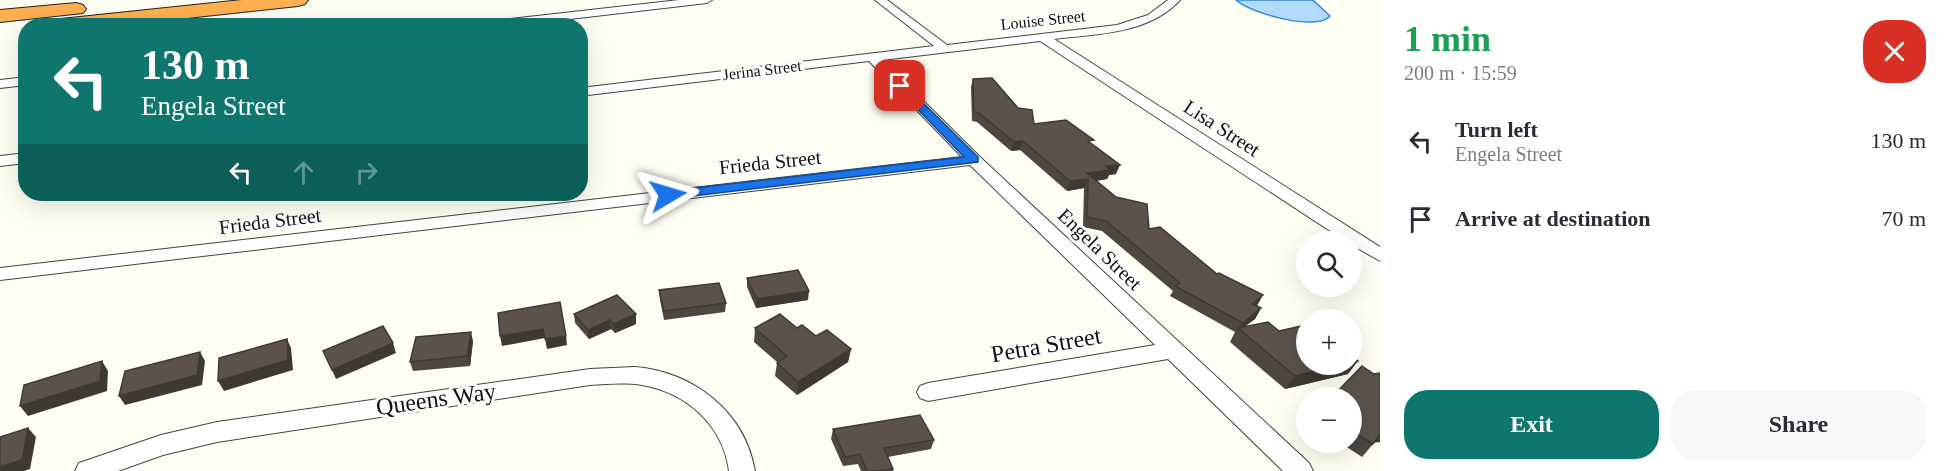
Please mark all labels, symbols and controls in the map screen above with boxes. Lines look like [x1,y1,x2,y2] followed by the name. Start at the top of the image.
[1000,7,1087,33] street label: Louise Street
[1404,19,1491,59] text: 1 min
[1863,20,1926,83] button: close
[42,42,120,120] icon: left
[141,42,250,88] text: 130 m
[721,57,803,83] street label: Jerina Street
[874,60,925,111] pin
[1404,62,1517,84] text: 200 m · 15:59
[883,69,916,102] icon: arrive
[141,91,286,121] text: Engela Street
[1180,95,1264,161] street label: Lisa Street
[1455,117,1538,142] text: Turn left
[1404,125,1437,158] icon: left
[1870,128,1926,153] text: 130 m
[1455,143,1562,165] text: Engela Street
[718,146,823,178] street label: Frieda Street
[224,156,257,189] icon: left
[287,156,320,189] icon: ahead
[350,156,383,189] icon: right
[636,163,700,227] position arrow
[1404,203,1437,236] icon: arrive
[218,204,323,238] street label: Frieda Street
[1053,204,1147,295] street label: Engela Street
[1455,206,1651,231] text: Arrive at destination
[1881,206,1926,231] text: 70 m
[1296,231,1362,453] map controls
[1296,231,1362,297] button: search
[1296,309,1362,375] button: +
[989,322,1103,367] street label: Petra Street
[374,378,498,420] street label: Queens Way
[1296,387,1362,453] button: −
[1404,390,1659,459] button: Exit
[1671,390,1926,459] button: Share

